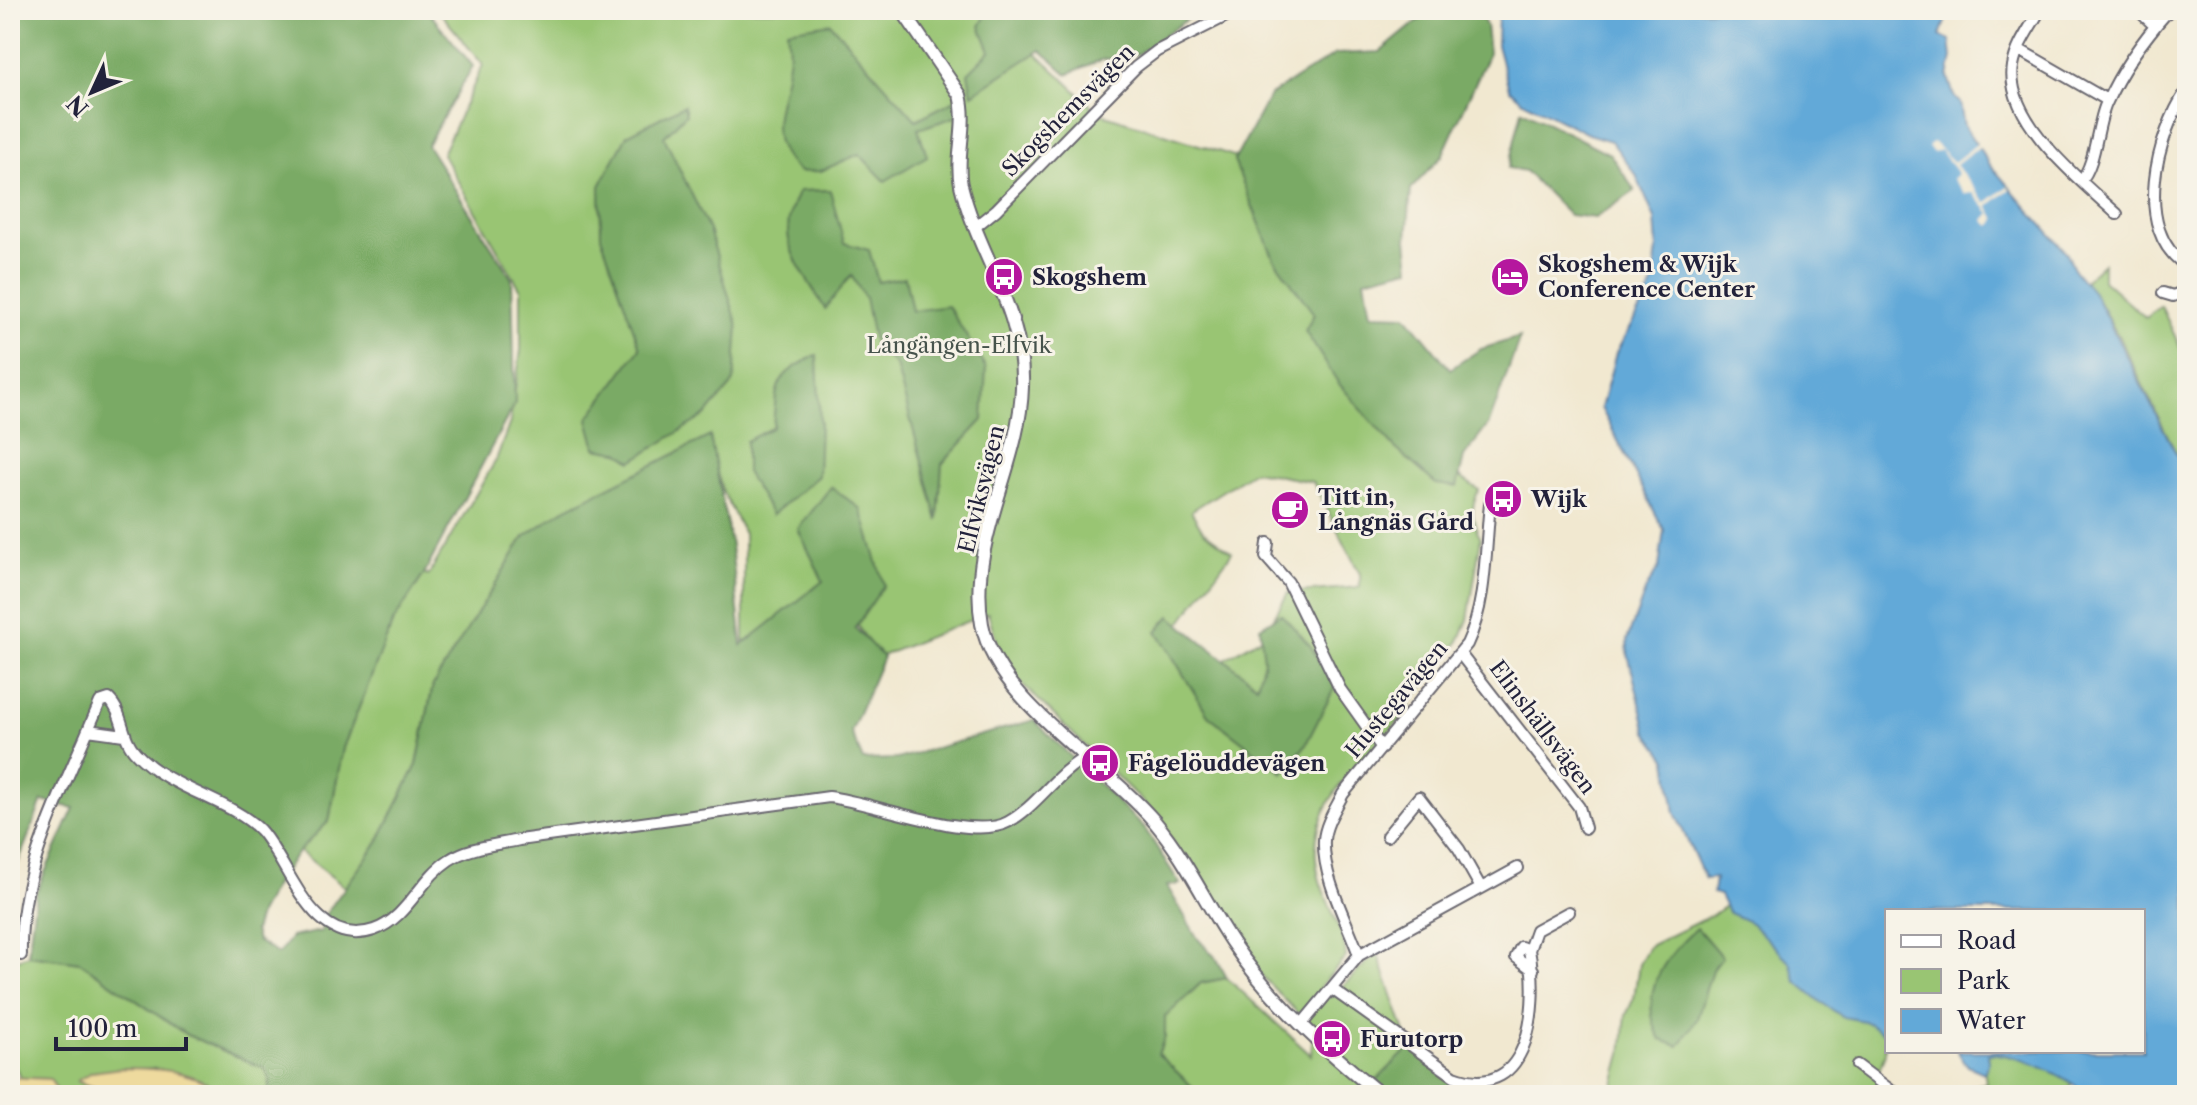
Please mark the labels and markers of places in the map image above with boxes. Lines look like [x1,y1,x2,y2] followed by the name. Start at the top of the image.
[1538,251,1755,303] place label: Skogshem & Wijk Conference Center
[983,256,1025,298] bus stop icon: Skogshem
[1489,256,1531,298] hotel icon: Skogshem & Wijk Conference Center
[1032,264,1147,291] place label: Skogshem
[1482,478,1524,520] bus stop icon: Wijk
[1318,484,1474,536] place label: Titt in, Långnäs Gård
[1530,486,1587,513] place label: Wijk
[1269,489,1311,531] cafe icon: Titt in, Långnäs Gård
[1079,742,1121,784] bus stop icon: Fågelöuddevägen
[1128,750,1325,777] place label: Fågelöuddevägen
[1311,1018,1353,1060] bus stop icon: Furutorp
[1360,1026,1463,1053] place label: Furutorp

